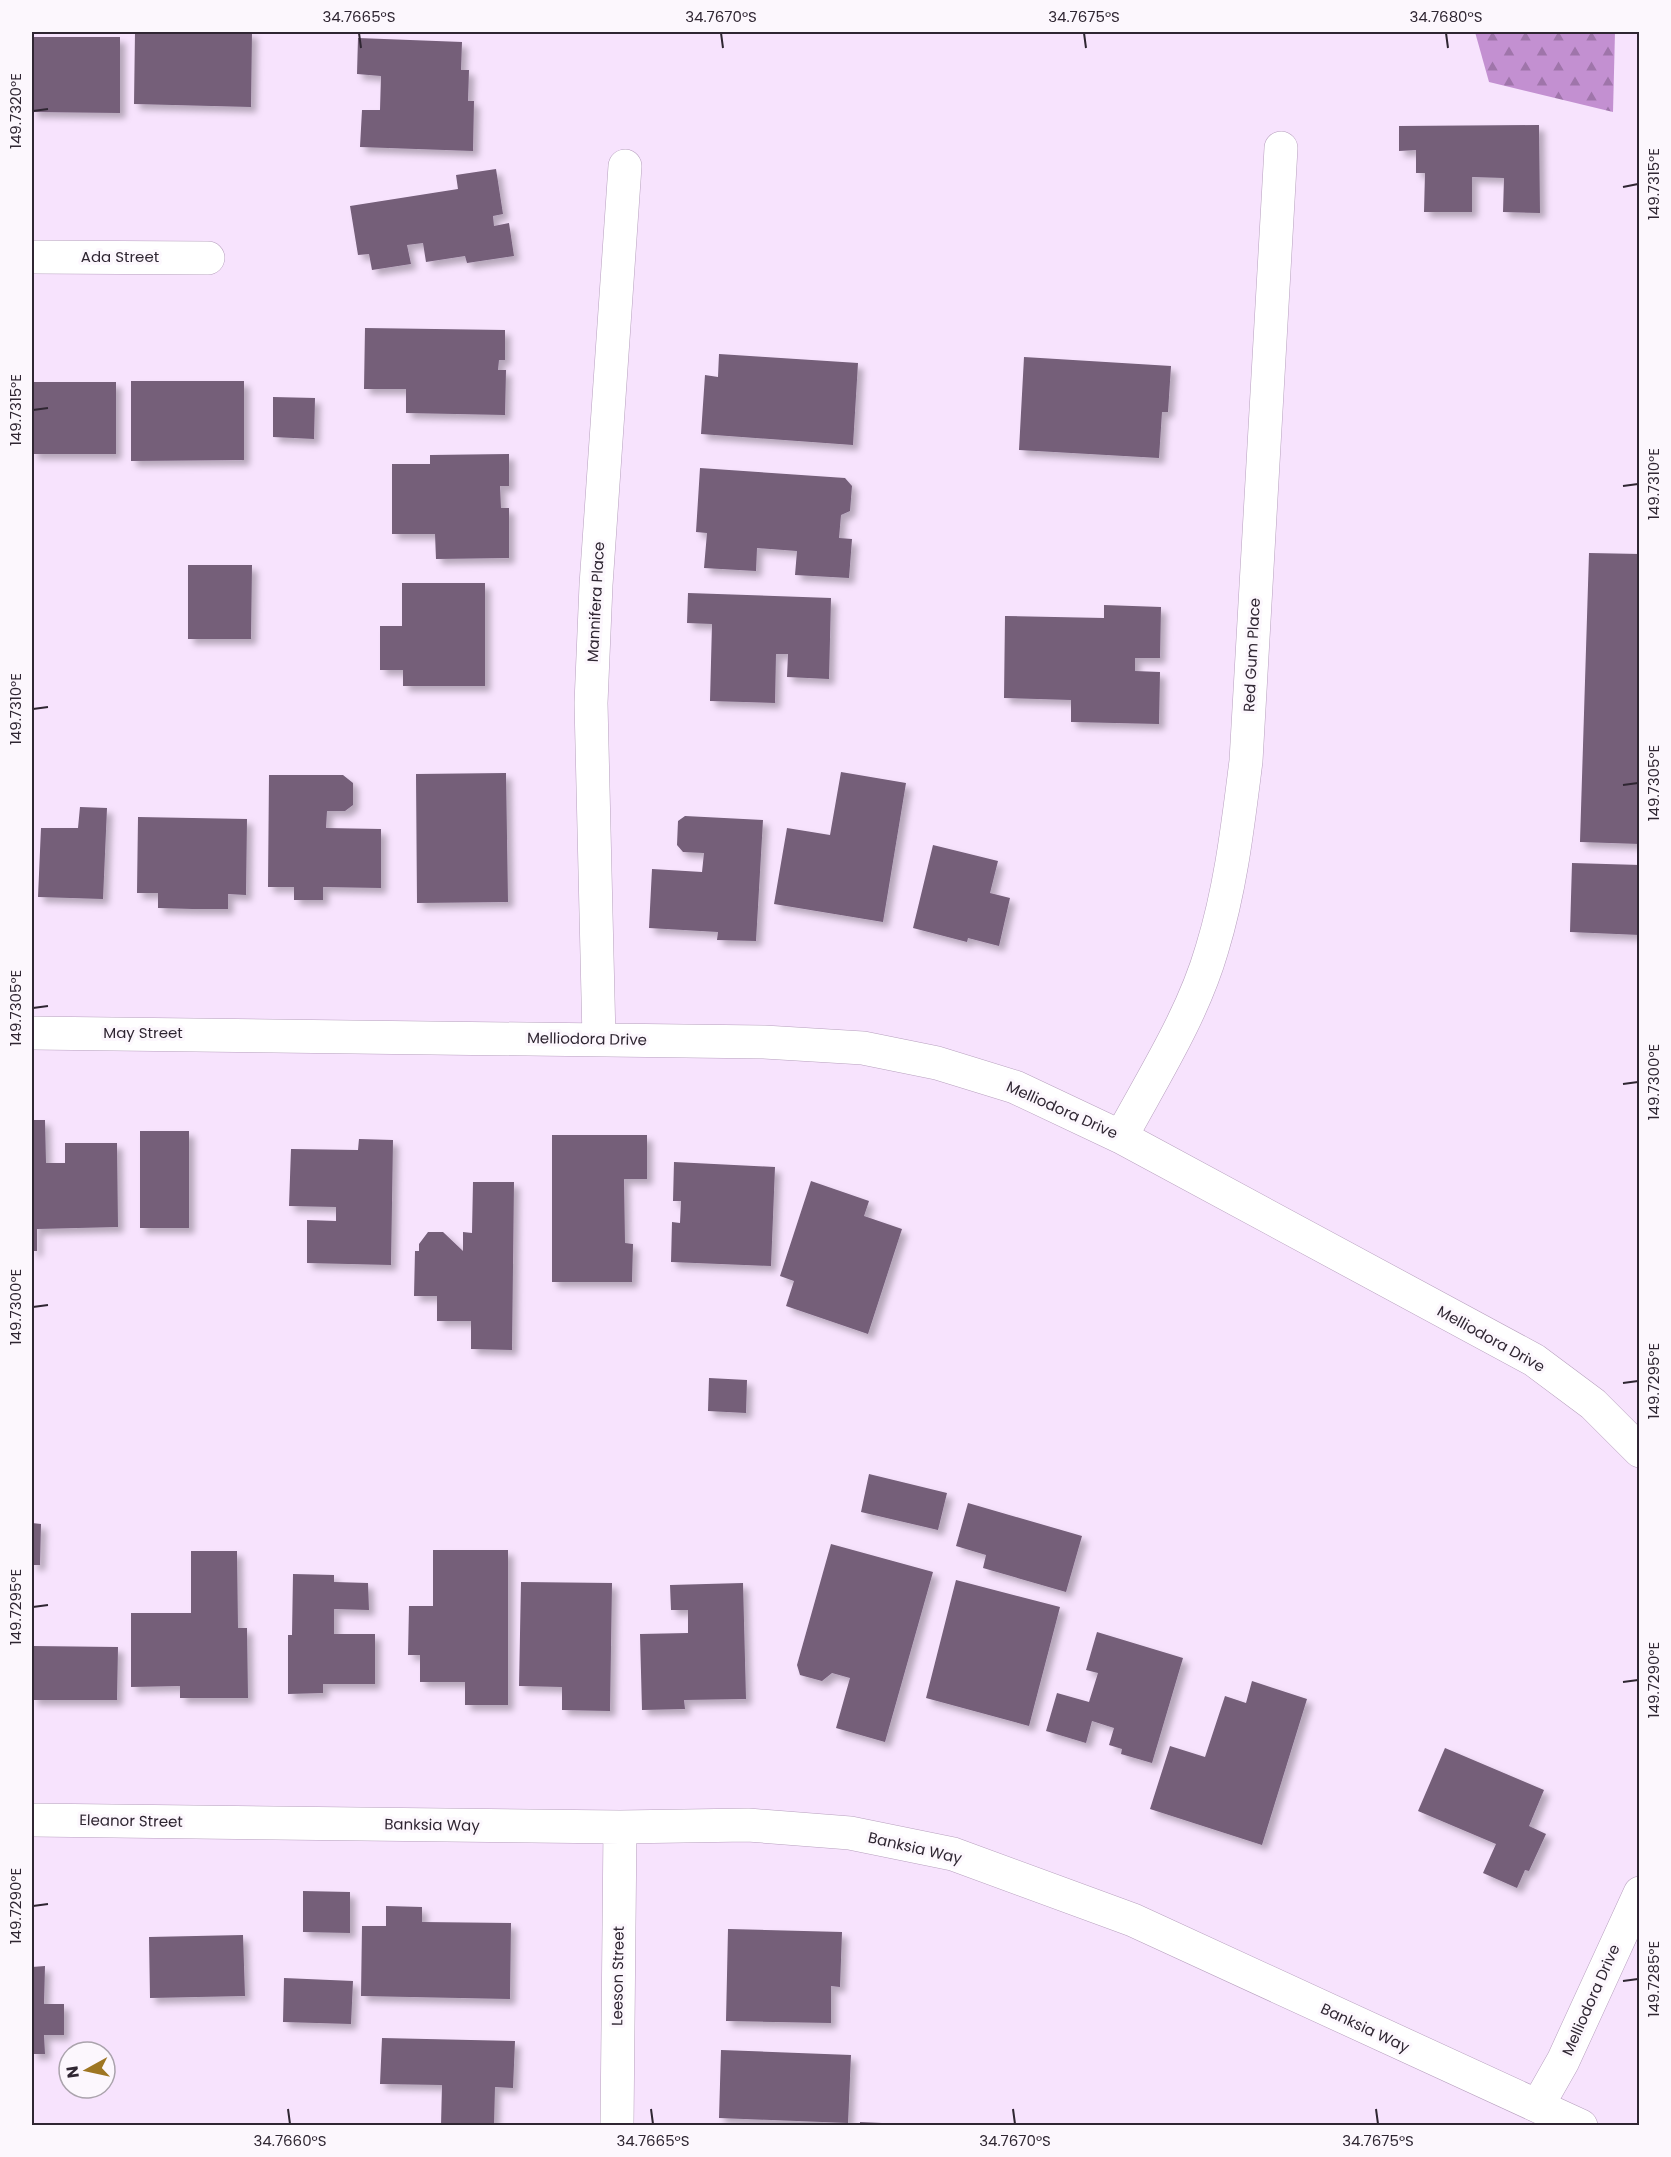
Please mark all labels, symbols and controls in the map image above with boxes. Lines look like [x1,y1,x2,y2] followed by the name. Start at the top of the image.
[322,6,396,27] text: 34.7665°S
[685,6,757,27] text: 34.7670°S
[1048,6,1120,27] text: 34.7675°S
[1410,6,1482,27] text: 34.7680°S
[5,73,26,149] text: 149.7320°E
[1643,148,1664,220] text: 149.7315°E
[81,246,159,267] street label: Ada Street
[5,374,26,446] text: 149.7315°E
[1643,448,1664,520] text: 149.7310°E
[582,541,609,663] street label: Mannifera Place
[1238,597,1265,713] street label: Red Gum Place
[5,673,26,745] text: 149.7310°E
[1643,745,1664,821] text: 149.7305°E
[5,970,26,1046] text: 149.7305°E
[103,1022,183,1043] street label: May Street
[527,1027,647,1050] street label: Melliodora Drive
[1643,1044,1664,1120] text: 149.7300°E
[1003,1076,1121,1144] street label: Melliodora Drive
[5,1269,26,1345] text: 149.7300°E
[1434,1300,1549,1377] street label: Melliodora Drive
[1643,1343,1664,1419] text: 149.7295°E
[5,1569,26,1645] text: 149.7295°E
[1643,1642,1664,1718] text: 149.7290°E
[79,1809,183,1832] street label: Eleanor Street
[384,1813,481,1836] street label: Banksia Way
[866,1827,965,1869] street label: Banksia Way
[5,1868,26,1944] text: 149.7290°E
[606,1926,629,2026] street label: Leeson Street
[1557,1941,1625,2059] street label: Melliodora Drive
[1643,1941,1664,2017] text: 149.7285°E
[1317,1998,1413,2057] street label: Banksia Way
[57,2040,117,2100] north arrow
[60,2064,85,2080] text: N
[253,2130,327,2151] text: 34.7660°S
[616,2130,690,2151] text: 34.7665°S
[979,2130,1051,2151] text: 34.7670°S
[1342,2130,1414,2151] text: 34.7675°S

